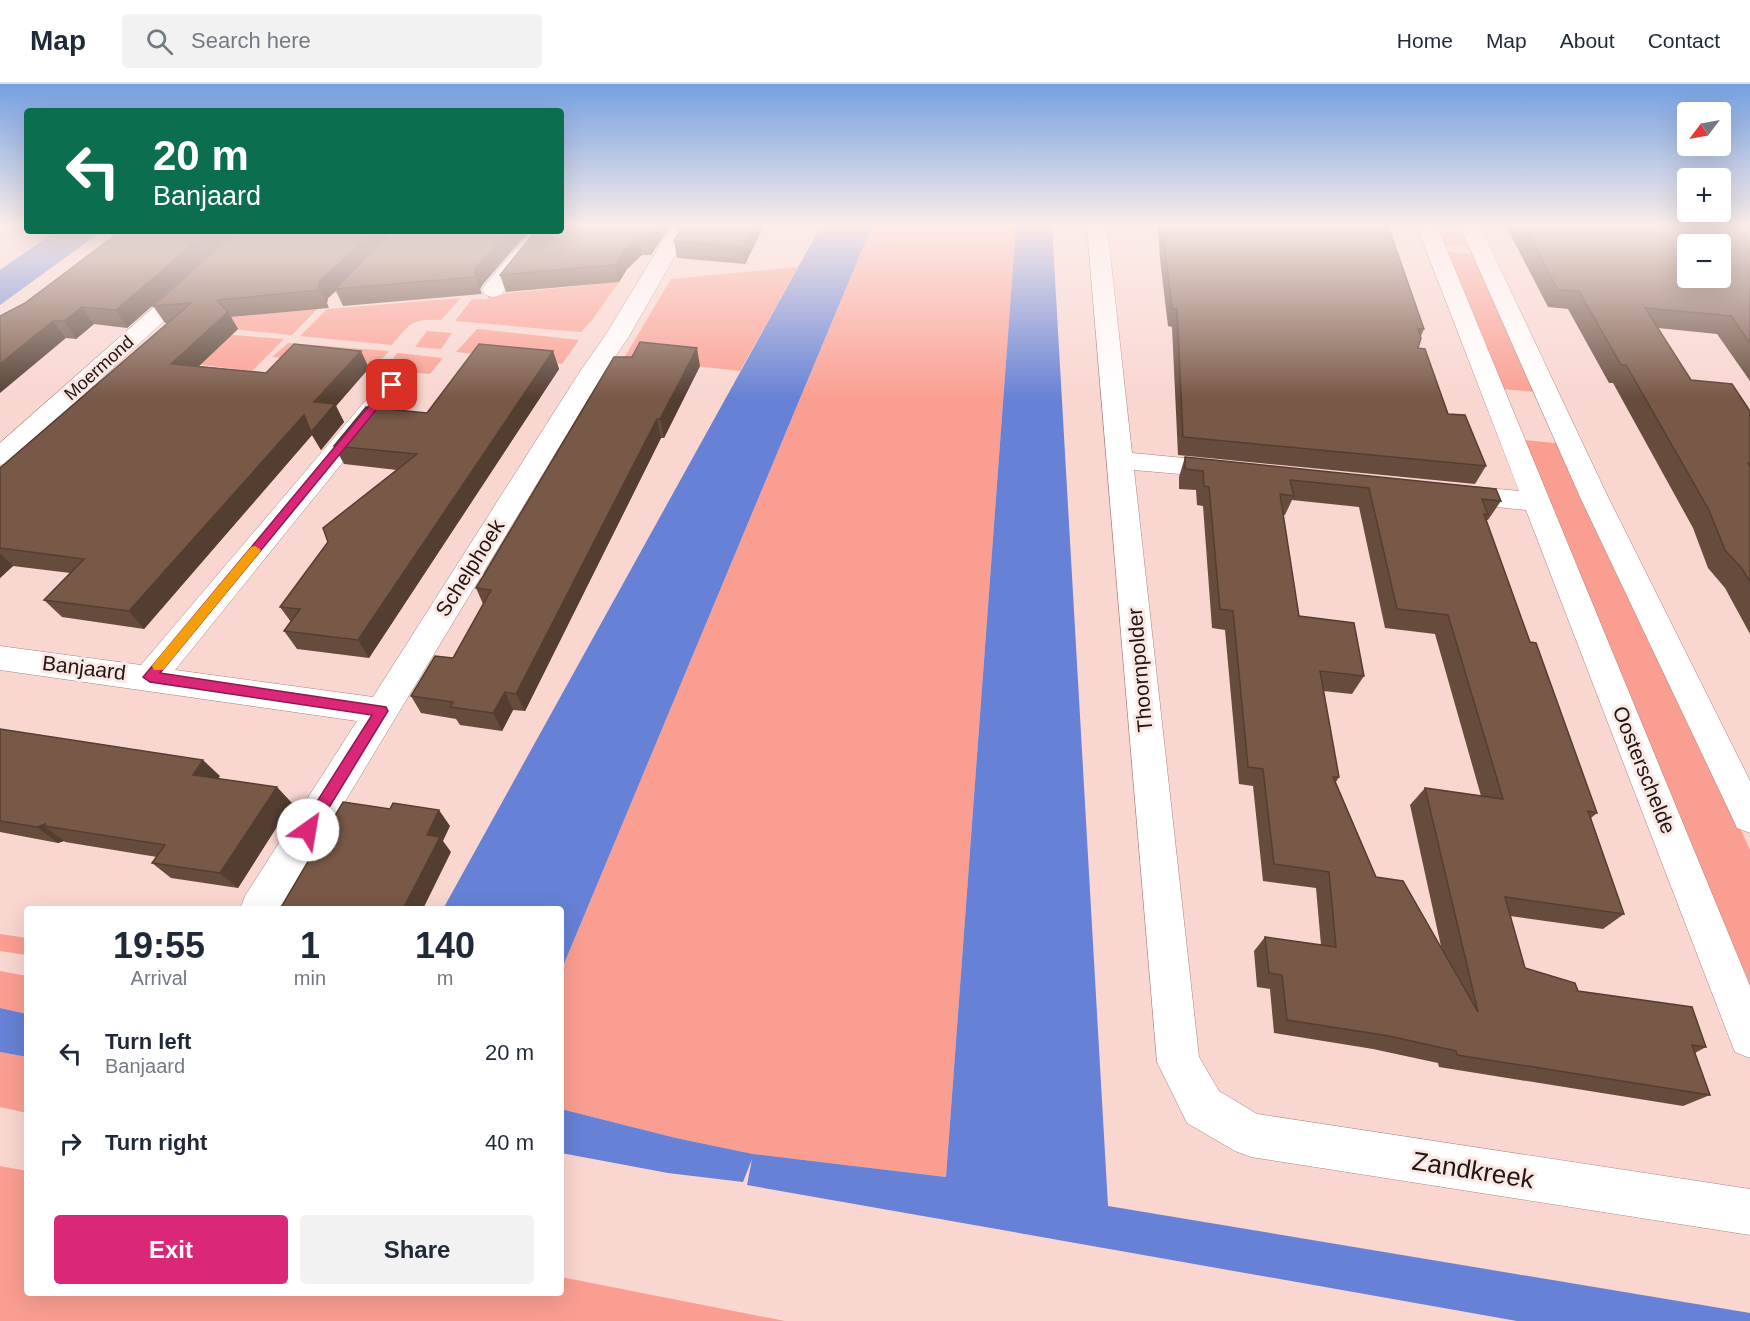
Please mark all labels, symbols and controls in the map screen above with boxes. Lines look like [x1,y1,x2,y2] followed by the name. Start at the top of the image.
[122,14,542,68] search box
[30,25,86,56] text: Map
[143,25,176,58] icon: search
[191,28,311,53] text: Search here
[1397,29,1453,52] text: Home
[1486,29,1527,52] text: Map
[1560,29,1615,52] text: About
[1648,29,1720,52] text: Contact
[1677,102,1731,156] north arrow
[1677,102,1731,288] map controls
[54,132,132,210] icon: left
[153,132,249,179] text: 20 m
[1677,168,1731,222] button: +
[153,181,261,211] text: Banjaard
[1677,234,1731,288] button: −
[60,332,138,404] street label: Moermond
[366,359,417,410] pin
[375,368,408,401] icon: arrive
[431,515,509,620] street label: Schelphoek
[1123,607,1156,733] street label: Thoornpolder
[41,651,127,684] street label: Banjaard
[1608,703,1680,837] street label: Oosterschelde
[276,798,340,862] position arrow
[113,925,205,966] text: 19:55
[300,925,320,966] text: 1
[415,925,475,966] text: 140
[131,967,187,989] text: Arrival
[294,967,326,989] text: min
[437,967,453,989] text: m
[105,1029,191,1054] text: Turn left
[54,1037,87,1070] icon: left
[485,1040,534,1065] text: 20 m
[105,1055,185,1077] text: Banjaard
[54,1127,87,1160] icon: right
[105,1130,207,1155] text: Turn right
[485,1130,534,1155] text: 40 m
[1410,1146,1537,1195] street label: Zandkreek
[54,1215,288,1284] button: Exit
[300,1215,534,1284] button: Share

